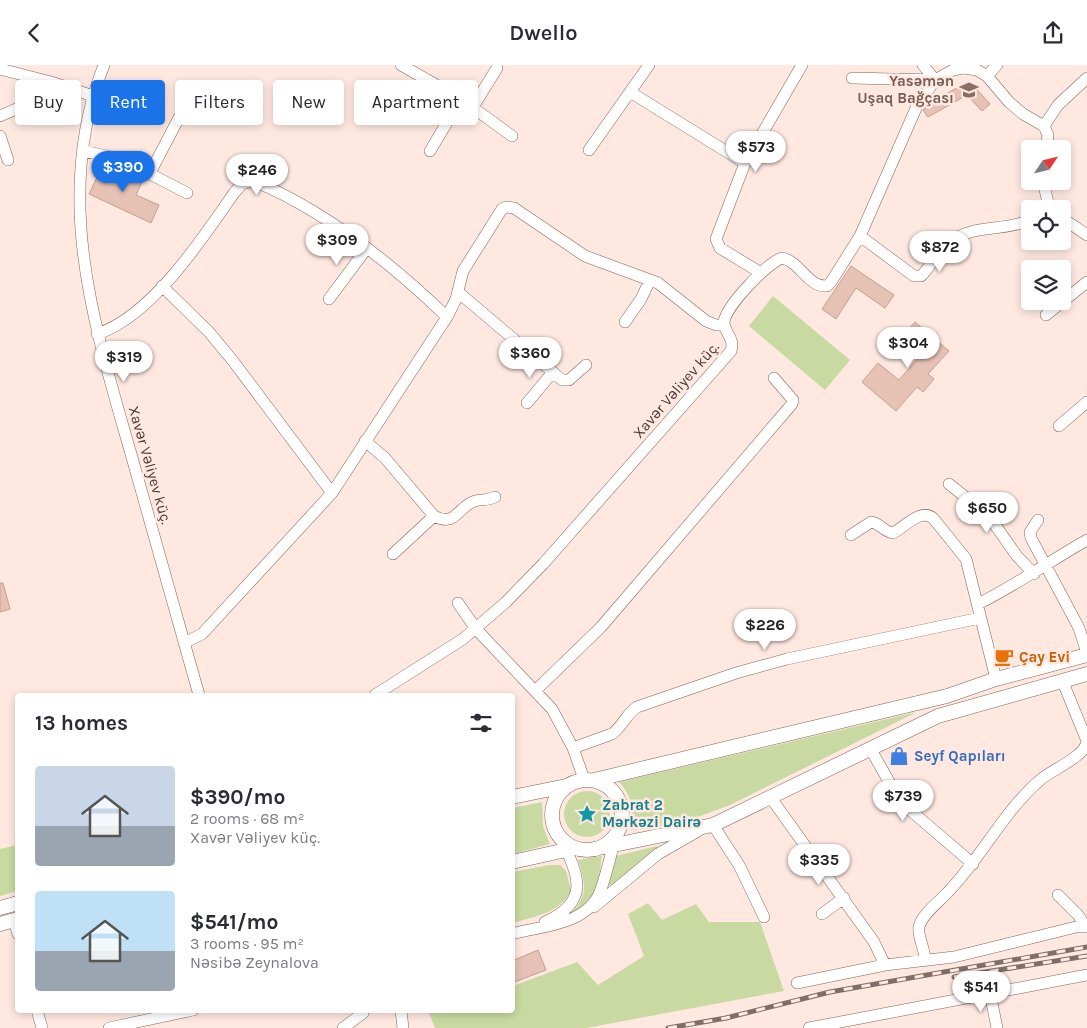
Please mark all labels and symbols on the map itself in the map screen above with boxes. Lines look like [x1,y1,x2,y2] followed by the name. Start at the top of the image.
[857,72,954,107] place label: Yasəmən Uşaq Bağçası
[958,79,980,101] school or university icon: Yasəmən Uşaq Bağçası
[726,131,786,173] pin: $573
[1021,140,1071,190] north arrow
[93,151,153,193] pin: $390
[227,153,287,196] pin: $246
[307,223,367,266] pin: $309
[910,231,970,273] pin: $872
[878,327,938,369] pin: $304
[500,337,560,379] pin: $360
[629,338,723,442] street label: Xavər Vəliyev küç.
[94,341,154,383] pin: $319
[125,404,176,526] street label: Xavər Vəliyev küç.
[957,491,1017,534] pin: $650
[735,609,795,651] pin: $226
[993,646,1015,668] cafe icon: Çay Evi
[1019,648,1070,666] place label: Çay Evi
[888,745,910,767] shop icon: Seyf Qapıları
[914,747,1006,765] place label: Seyf Qapıları
[873,779,933,822] pin: $739
[602,796,701,831] place label: Zabrat 2 Mərkəzi Dairə
[576,803,598,825] place icon: Zabrat 2 Mərkəzi Dairə
[789,843,849,886] pin: $335
[951,971,1011,1013] pin: $541

